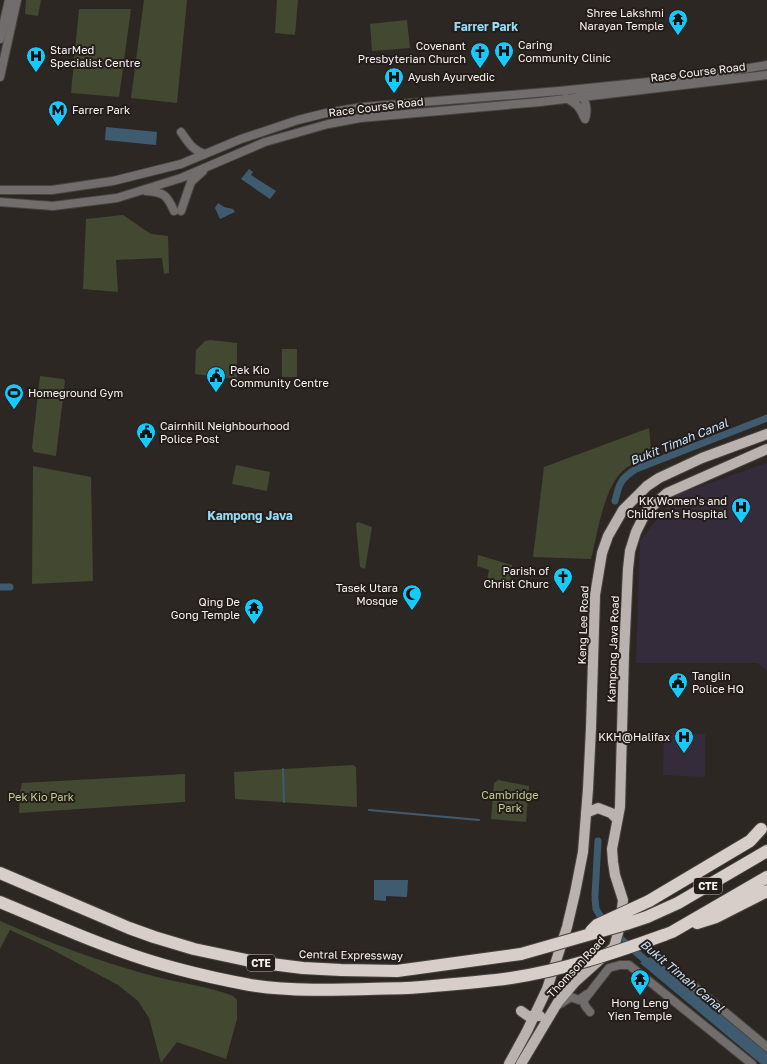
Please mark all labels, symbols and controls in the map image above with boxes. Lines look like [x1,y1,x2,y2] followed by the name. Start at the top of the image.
[579,6,664,32] place label: Shree Lakshmi Narayan Temple
[667,8,689,36] temple icon: Shree Lakshmi Narayan Temple
[454,19,518,34] district label: Farrer Park
[518,38,611,64] place label: Caring Community Clinic
[358,39,466,65] place label: Covenant Presbyterian Church
[493,40,515,68] hospital icon: Caring Community Clinic
[469,41,491,69] church icon: Covenant Presbyterian Church
[50,43,140,69] place label: StarMed Specialist Centre
[25,45,47,73] hospital icon: StarMed Specialist Centre
[650,59,746,84] street label: Race Course Road
[383,66,405,94] hospital icon: Ayush Ayurvedic
[408,70,495,83] place label: Ayush Ayurvedic
[328,94,424,119] street label: Race Course Road
[47,99,69,127] metro station icon: Farrer Park
[72,103,130,116] place label: Farrer Park
[230,363,329,389] place label: Pek Kio Community Centre
[205,365,227,393] public building icon: Pek Kio Community Centre
[3,382,25,410] sports icon: Homeground Gym
[28,386,123,399] place label: Homeground Gym
[628,415,731,468] water label: Bukit Timah Canal
[160,419,289,445] place label: Cairnhill Neighbourhood Police Post
[135,421,157,449] public building icon: Cairnhill Neighbourhood Police Post
[627,494,727,520] place label: KK Women's and Children's Hospital
[730,496,752,524] hospital icon: KK Women's and Children's Hospital
[207,508,293,523] district label: Kampong Java
[483,564,549,590] place label: Parish of Christ Churc
[552,566,574,594] church icon: Parish of Christ Churc
[336,581,398,607] place label: Tasek Utara Mosque
[401,583,423,611] mosque icon: Tasek Utara Mosque
[575,585,590,665] street label: Keng Lee Road
[171,595,240,621] place label: Qing De Gong Temple
[604,595,621,703] street label: Kampong Java Road
[243,597,265,625] temple icon: Qing De Gong Temple
[692,669,744,695] place label: Tanglin Police HQ
[667,671,689,699] public building icon: Tanglin Police HQ
[673,726,695,754] hospital icon: KKH@Halifax
[598,730,670,743] place label: KKH@Halifax
[481,788,539,814] park label: Cambridge Park
[8,790,74,803] park label: Pek Kio Park
[694,878,722,894] road number: CTE
[544,933,607,1000] street label: Thomson Road
[637,936,728,1016] water label: Bukit Timah Canal
[299,947,403,962] street label: Central Expressway
[247,955,275,971] road number: CTE
[629,968,651,996] temple icon: Hong Leng Yien Temple
[608,996,672,1022] place label: Hong Leng Yien Temple

